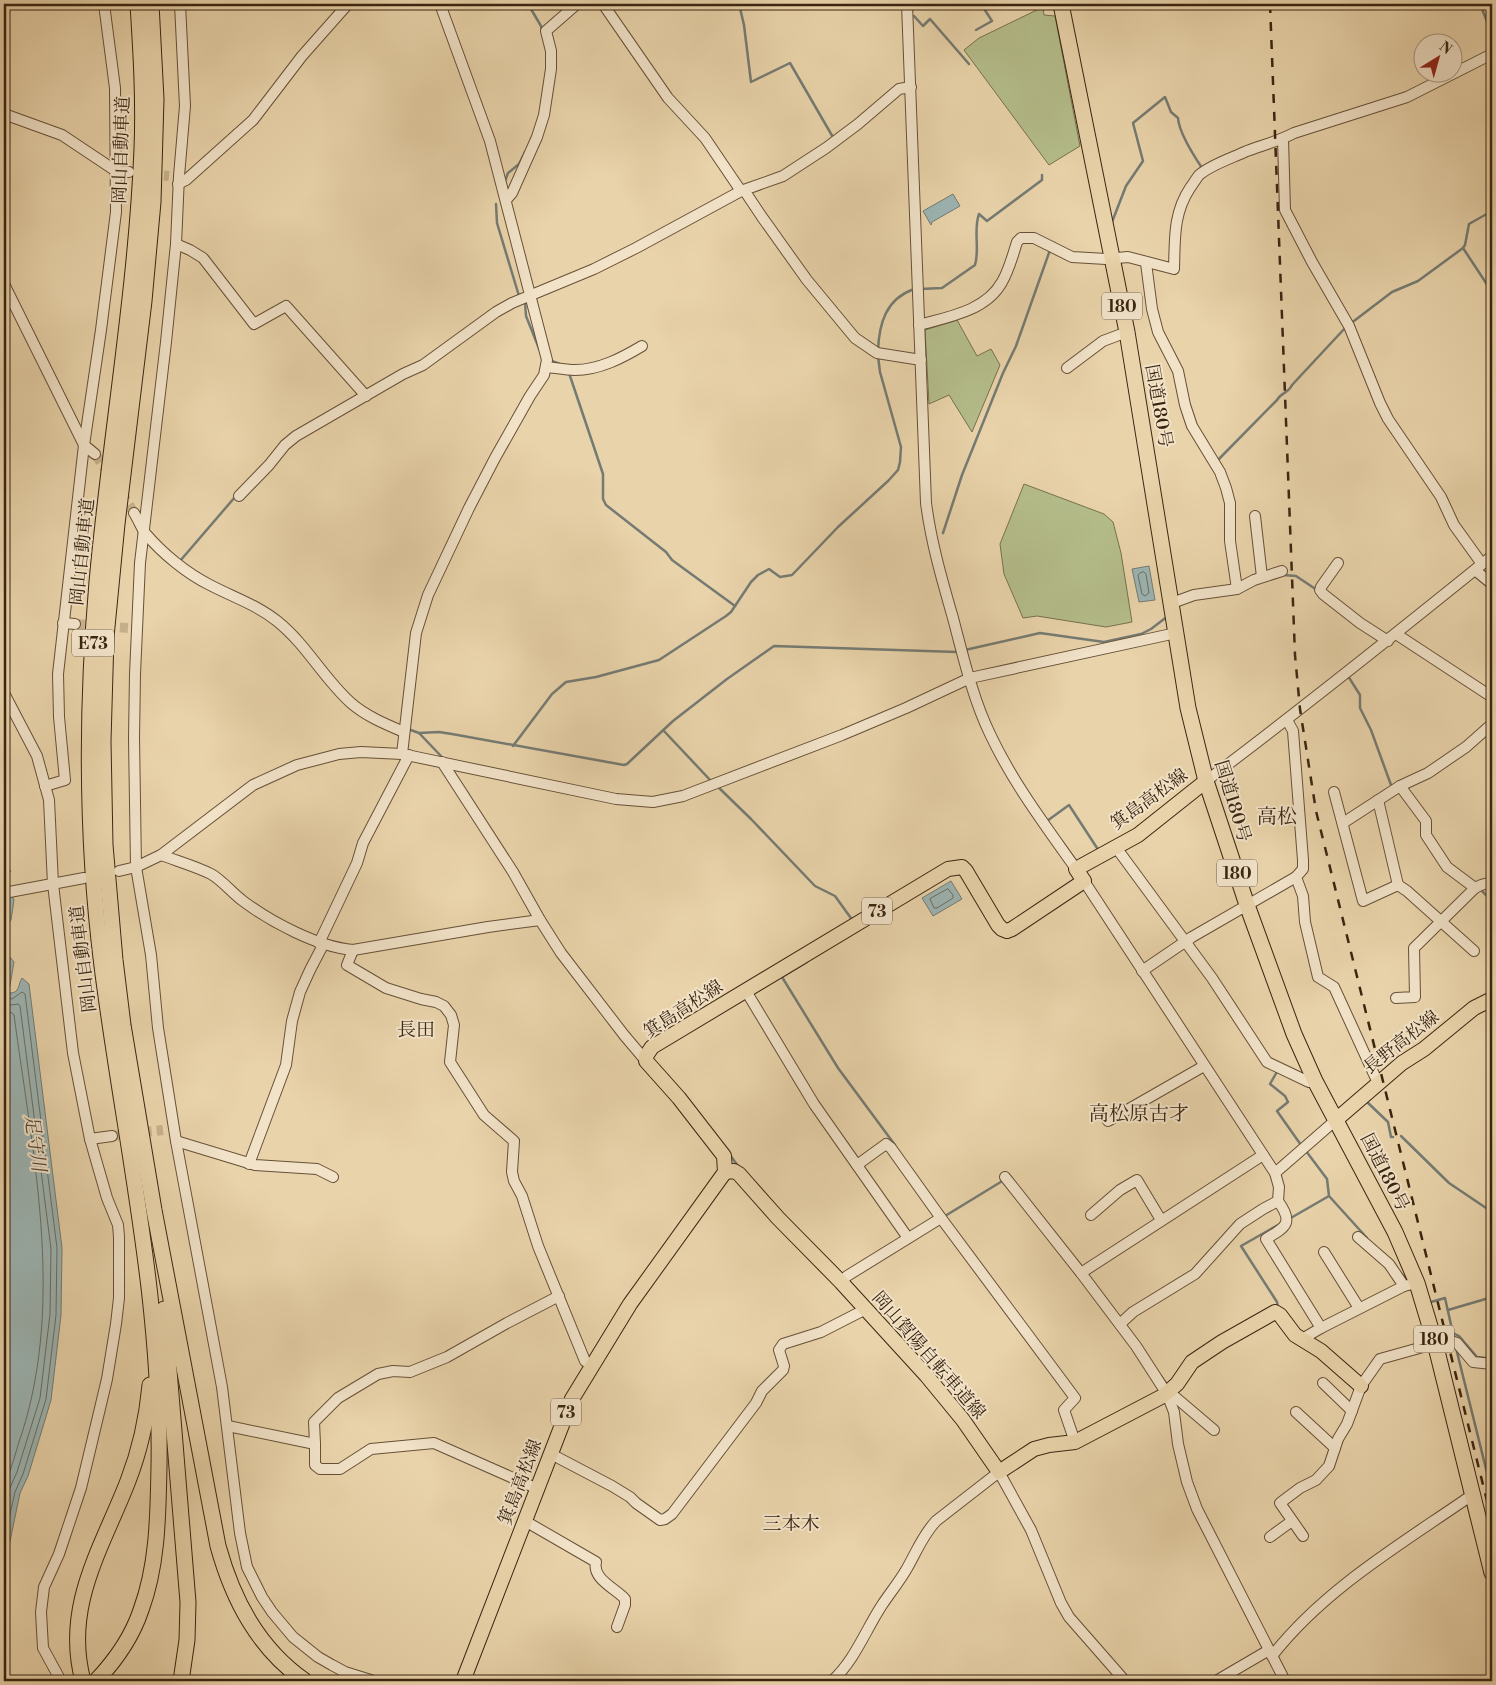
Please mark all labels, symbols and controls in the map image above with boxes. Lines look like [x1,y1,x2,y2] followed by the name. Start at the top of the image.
[1414,32,1464,82] north arrow
[1435,38,1455,59] text: N
[108,96,135,204] street label: 岡山自動車道
[1102,292,1142,320] road number: 180
[1140,363,1177,450] street label: 国道180号
[65,497,100,607] street label: 岡山自動車道
[72,630,114,656] road number: E73
[1209,757,1256,845] street label: 国道180号
[1106,764,1192,835] street label: 箕島高松線
[1257,805,1297,830] district label: 高松
[1217,860,1257,886] road number: 180
[862,898,892,924] road number: 73
[66,904,101,1014] street label: 岡山自動車道
[639,975,727,1044] street label: 箕島高松線
[1359,1006,1444,1079] street label: 長野高松線
[397,1018,435,1042] district label: 長田
[1089,1102,1189,1127] district label: 高松原古才
[19,1113,51,1175] water label: 足守川
[1355,1129,1414,1215] street label: 国道180号
[867,1287,990,1424] street label: 岡山賀陽自転車道線
[1414,1326,1454,1352] road number: 180
[551,1398,581,1425] road number: 73
[494,1436,547,1528] street label: 箕島高松線
[762,1512,820,1536] district label: 三本木

